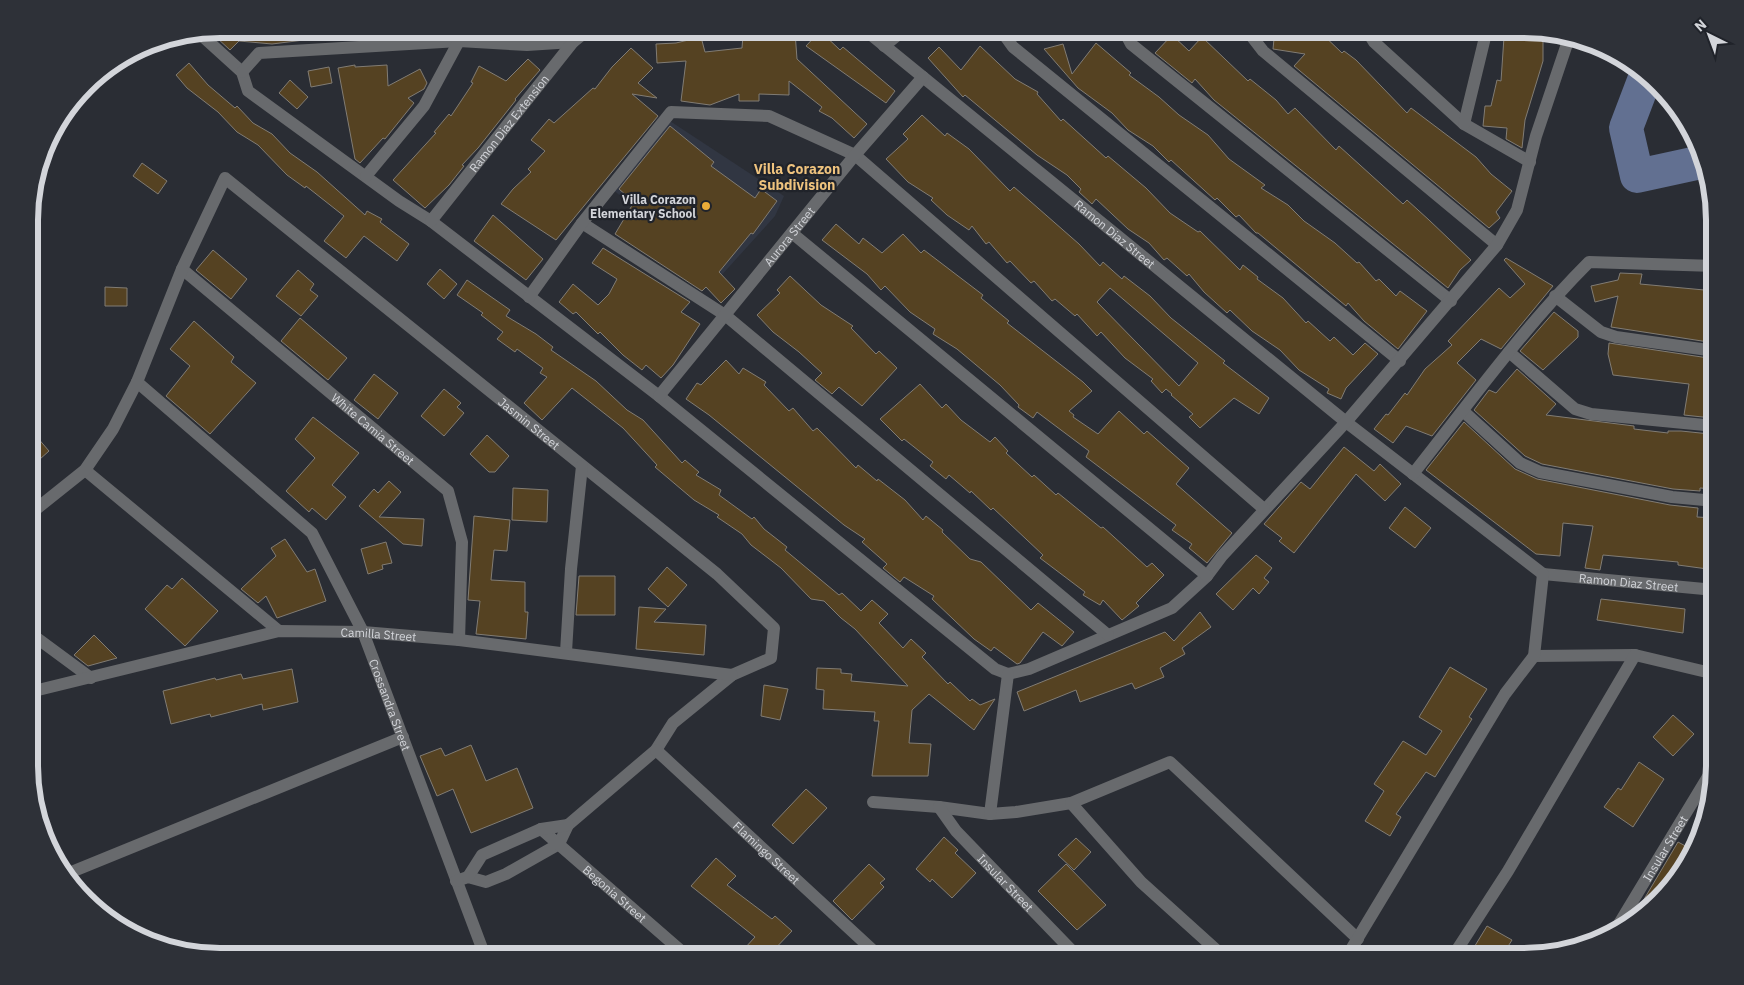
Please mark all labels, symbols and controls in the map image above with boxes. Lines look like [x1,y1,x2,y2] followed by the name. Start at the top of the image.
[1684,10,1734,60] north arrow
[1691,15,1710,35] text: N
[466,71,552,175] street label: Ramon Diaz Extension
[754,160,840,194] district label: Villa Corazon Subdivision
[590,192,696,221] place label: Villa Corazon Elementary School
[1072,196,1159,271] street label: Ramon Diaz Street
[700,200,712,212] marker: Villa Corazon Elementary School
[760,203,818,269] street label: Aurora Street
[329,390,418,468] street label: White Camia Street
[496,394,563,452] street label: Jasmin Street
[1578,570,1679,594] street label: Ramon Diaz Street
[340,624,417,644] street label: Camilla Street
[366,656,414,753] street label: Crossandra Street
[1639,813,1690,884] street label: Insular Street
[730,818,803,887] street label: Flamingo Street
[975,851,1037,914] street label: Insular Street
[580,862,650,925] street label: Begonia Street

